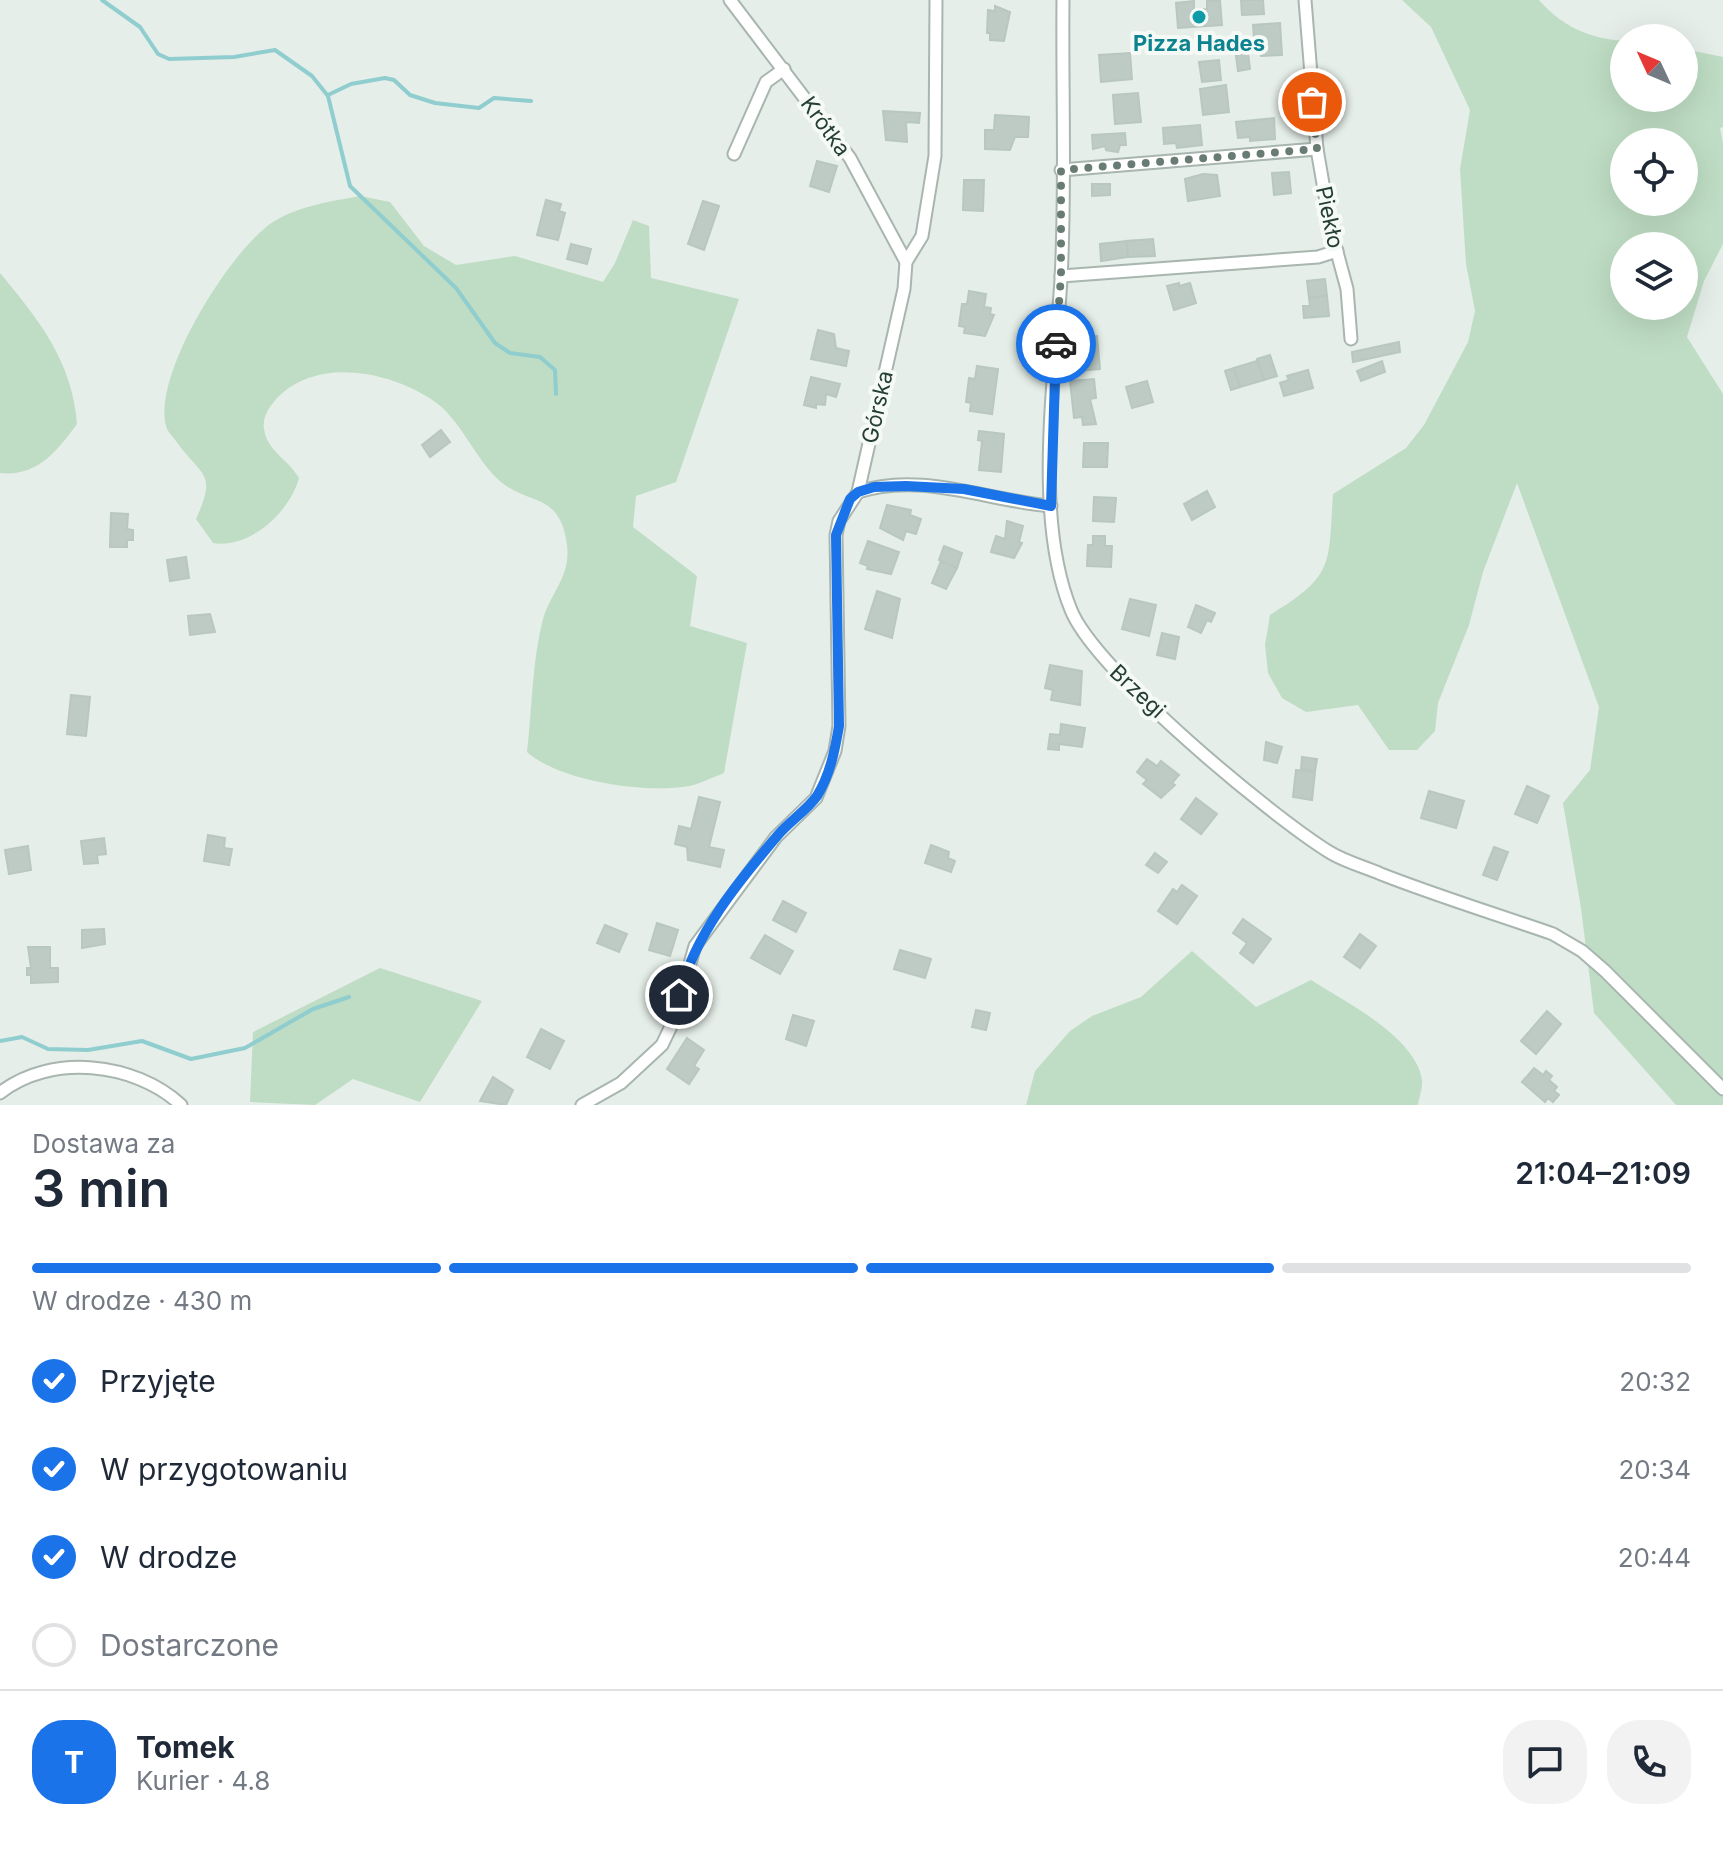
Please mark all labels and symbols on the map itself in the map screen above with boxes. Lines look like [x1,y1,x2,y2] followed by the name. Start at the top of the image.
[1190,8,1208,26] marker: Pizza Hades
[1610,24,1698,112] north arrow
[1133,30,1265,56] place label: Pizza Hades
[1278,68,1346,136] pin
[796,91,856,161] street label: Krótka
[1311,184,1349,250] street label: Piekło
[1016,304,1096,384] courier
[856,368,898,446] street label: Górska
[1105,659,1171,723] street label: Brzegi
[645,961,713,1029] pin

